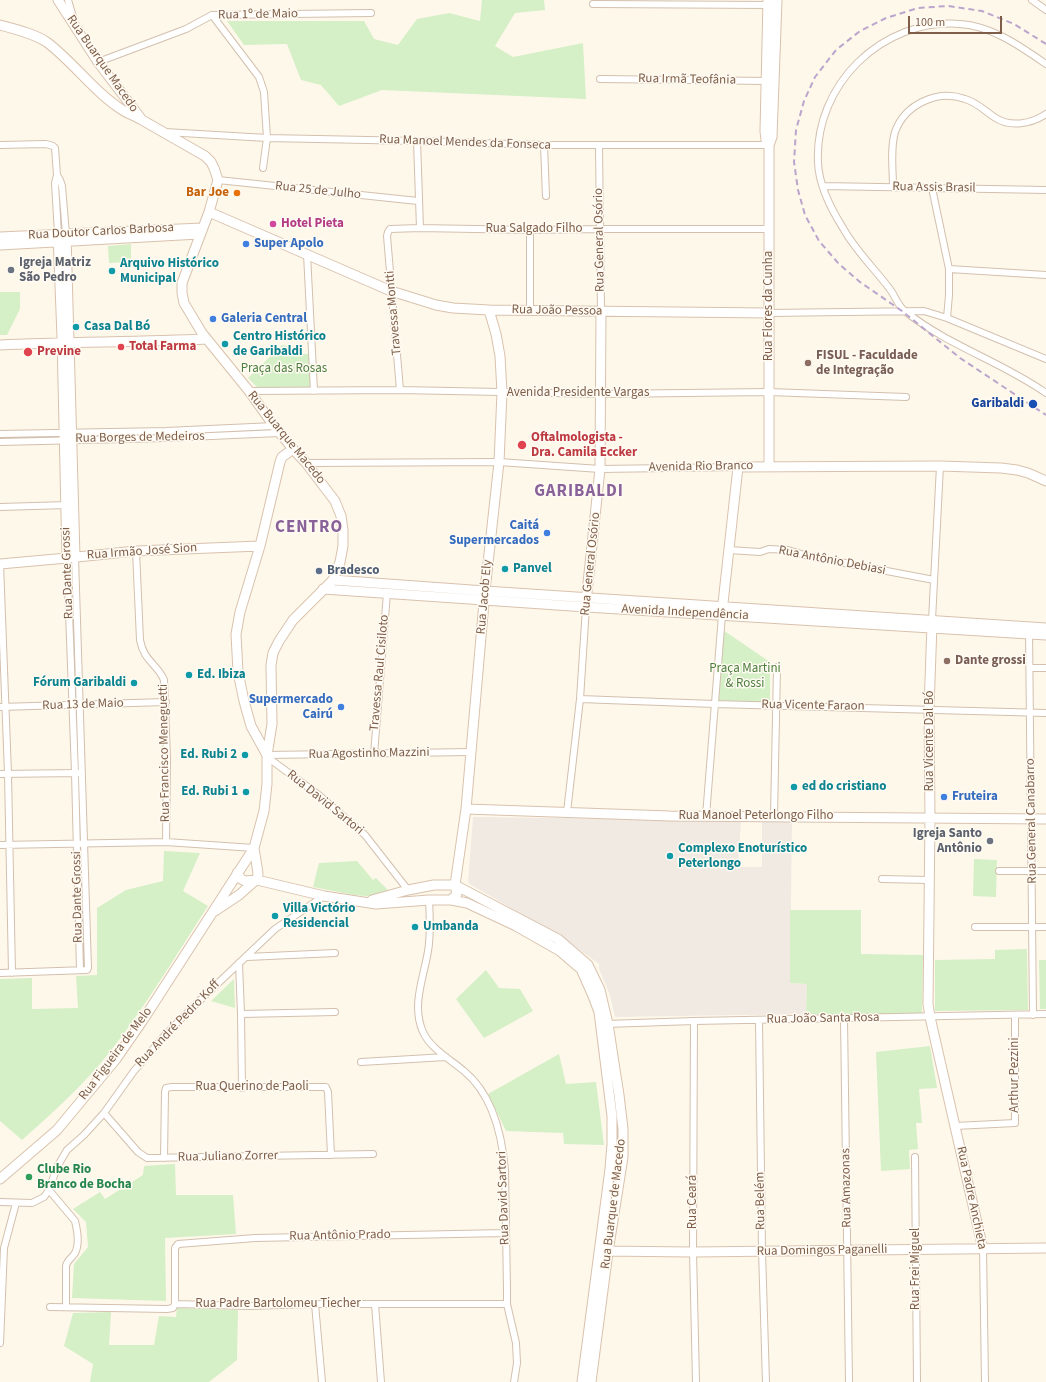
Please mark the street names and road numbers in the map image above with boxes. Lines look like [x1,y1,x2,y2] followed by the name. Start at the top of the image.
[218,7,298,23] street label: Rua 1º de Maio
[63,12,141,116] street label: Rua Buarque Macedo
[638,71,736,89] street label: Rua Irmã Teofânia
[379,132,551,154] street label: Rua Manoel Mendes da Fonseca
[274,179,362,203] street label: Rua 25 de Julho
[892,179,976,197] street label: Rua Assis Brasil
[591,188,609,292] street label: Rua General Osório
[28,220,174,244] street label: Rua Doutor Carlos Barbosa
[485,221,583,237] street label: Rua Salgado Filho
[761,251,777,361] street label: Rua Flores da Cunha
[383,270,405,356] street label: Travessa Montti
[512,302,602,320] street label: Rua João Pessoa
[507,385,649,401] street label: Avenida Presidente Vargas
[244,388,328,488] street label: Rua Buarque Macedo
[75,429,205,447] street label: Rua Borges de Medeiros
[649,458,753,476] street label: Avenida Rio Branco
[578,511,604,617] street label: Rua General Osório
[59,527,77,619] street label: Rua Dante Grossi
[86,540,198,564] street label: Rua Irmão José Sion
[777,543,887,579] street label: Rua Antônio Debiasi
[474,559,496,635] street label: Rua Jacob Ely
[621,602,749,624] street label: Avenida Independência
[367,614,393,732] street label: Travessa Raul Cisiloto
[156,684,174,822] street label: Rua Francisco Meneguetti
[922,690,938,792] street label: Rua Vicente Dal Bó
[42,696,124,714] street label: Rua 13 de Maio
[761,697,865,715] street label: Rua Vicente Faraon
[308,745,430,763] street label: Rua Agostinho Mazzini
[1023,758,1041,884] street label: Rua General Canabarro
[283,767,367,839] street label: Rua David Sartori
[678,808,834,824] street label: Rua Manoel Peterlongo Filho
[69,851,87,943] street label: Rua Dante Grossi
[132,977,224,1071] street label: Rua André Pedro Koff
[76,1004,156,1104] street label: Rua Figueira de Melo
[766,1010,880,1028] street label: Rua João Santa Rosa
[1007,1037,1023,1113] street label: Arthur Pezzini
[195,1079,309,1095] street label: Rua Querino de Paoli
[598,1138,630,1270] street label: Rua Buarque de Macedo
[952,1145,990,1251] street label: Rua Padre Anchieta
[178,1148,278,1166] street label: Rua Juliano Zorrer
[839,1148,855,1228] street label: Rua Amazonas
[495,1151,513,1245] street label: Rua David Sartori
[753,1172,769,1230] street label: Rua Belém
[685,1175,701,1229] street label: Rua Ceará
[289,1227,391,1245] street label: Rua Antônio Prado
[908,1228,924,1310] street label: Rua Frei Miguel
[756,1242,888,1260] street label: Rua Domingos Paganelli
[195,1296,361,1312] street label: Rua Padre Bartolomeu Tiecher

